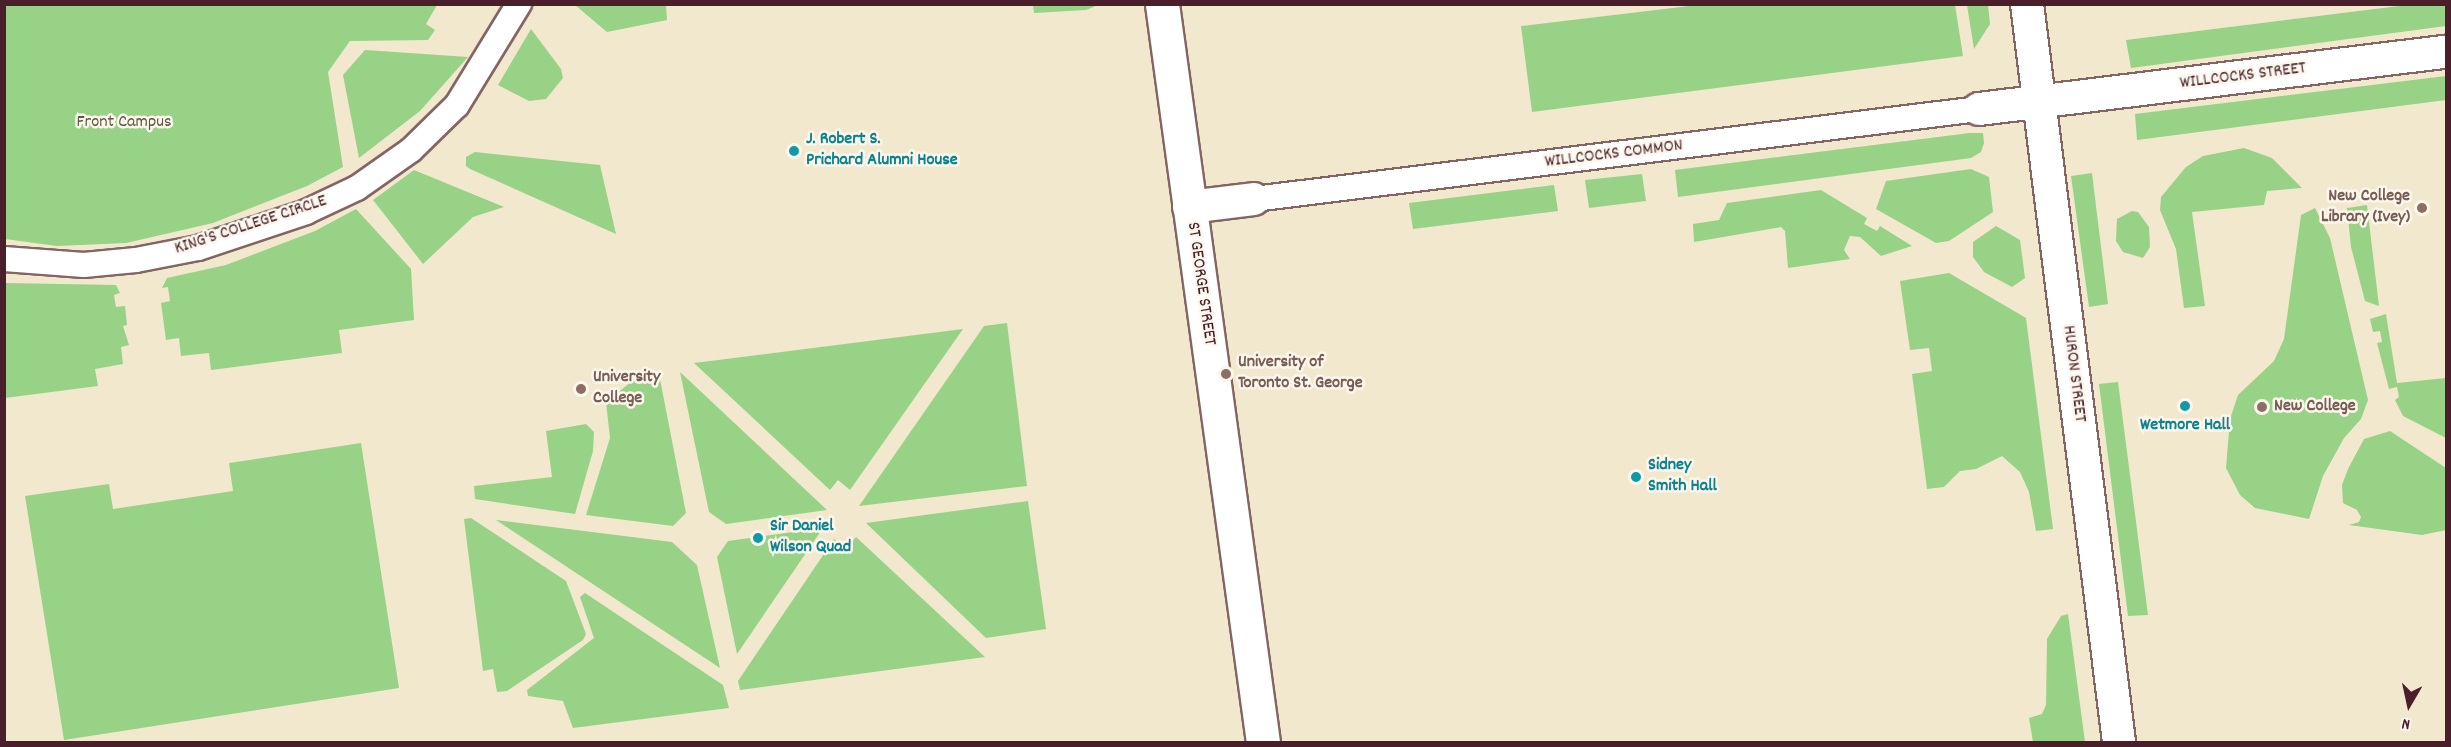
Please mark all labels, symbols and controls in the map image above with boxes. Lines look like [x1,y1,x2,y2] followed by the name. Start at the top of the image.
[2179,59,2307,95] street label: WILLCOCKS STREET
[76,112,172,134] park label: Front Campus
[806,130,958,172] place label: J. Robert S. Prichard Alumni House
[1544,136,1684,174] street label: WILLCOCKS COMMON
[787,144,801,158] marker: J. Robert S. Prichard Alumni House
[2321,187,2410,230] place label: New College Library (Ivey)
[172,191,330,261] street label: KING'S COLLEGE CIRCLE
[2415,201,2429,215] marker: New College Library (Ivey)
[1181,221,1219,347] street label: ST GEORGE STREET
[2056,324,2090,424] street label: HURON STREET
[1238,353,1363,395] place label: University of Toronto St. George
[1219,367,1233,381] marker: University of Toronto St. George
[593,368,660,410] place label: University College
[574,382,588,396] marker: University College
[2274,396,2356,418] place label: New College
[2178,399,2192,413] marker: Wetmore Hall
[2255,400,2269,414] marker: New College
[2140,415,2230,437] place label: Wetmore Hall
[1648,456,1717,498] place label: Sidney Smith Hall
[1629,470,1643,484] marker: Sidney Smith Hall
[770,517,851,560] place label: Sir Daniel Wilson Quad
[751,531,765,545] marker: Sir Daniel Wilson Quad
[2379,675,2439,735] north arrow
[2400,711,2412,735] text: N

